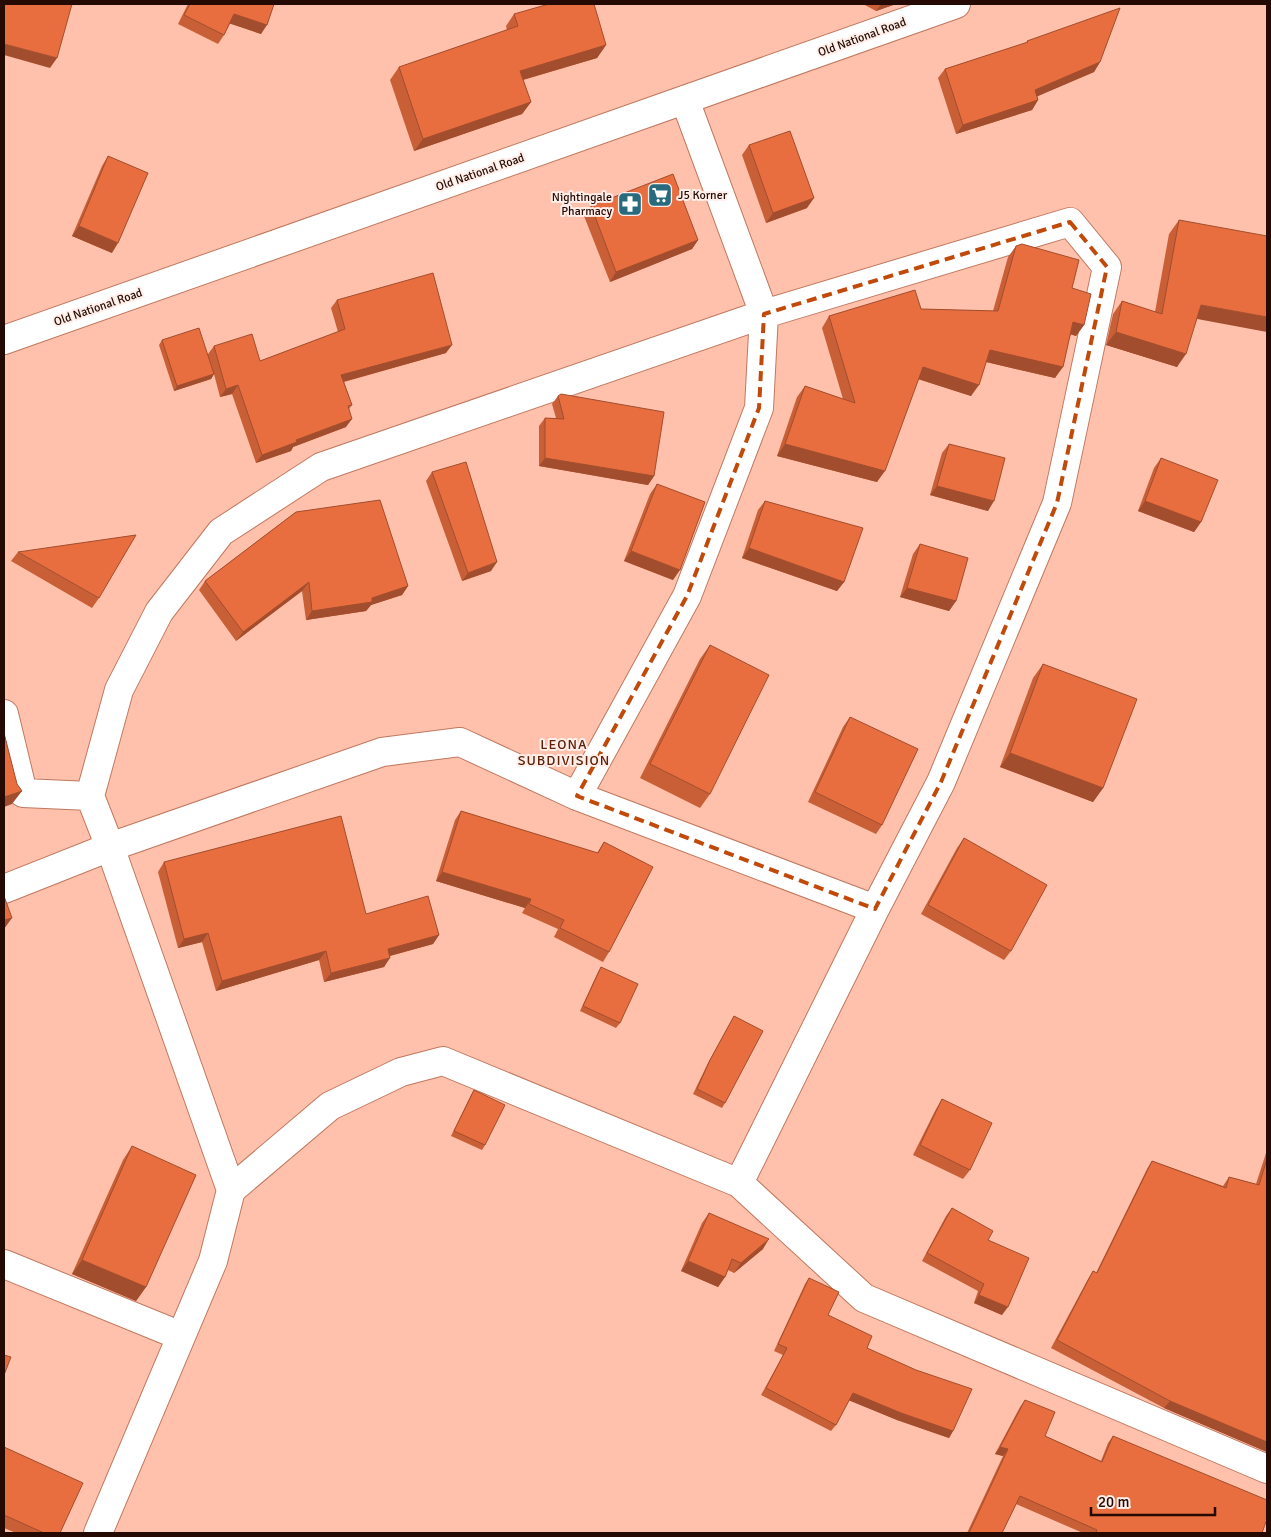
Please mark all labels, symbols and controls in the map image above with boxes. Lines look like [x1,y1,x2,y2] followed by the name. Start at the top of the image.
[816,15,908,60] street label: Old National Road
[434,150,526,195] street label: Old National Road
[647,182,673,208] supermarket icon: J5 Korner
[678,188,728,203] place label: J5 Korner
[552,190,612,219] place label: Nightingale Pharmacy
[617,191,643,217] pharmacy icon: Nightingale Pharmacy
[52,285,144,330] street label: Old National Road
[518,736,610,769] district label: LEONA SUBDIVISION
[1091,1484,1215,1516] scale bar
[1098,1493,1129,1511] text: 20 m

